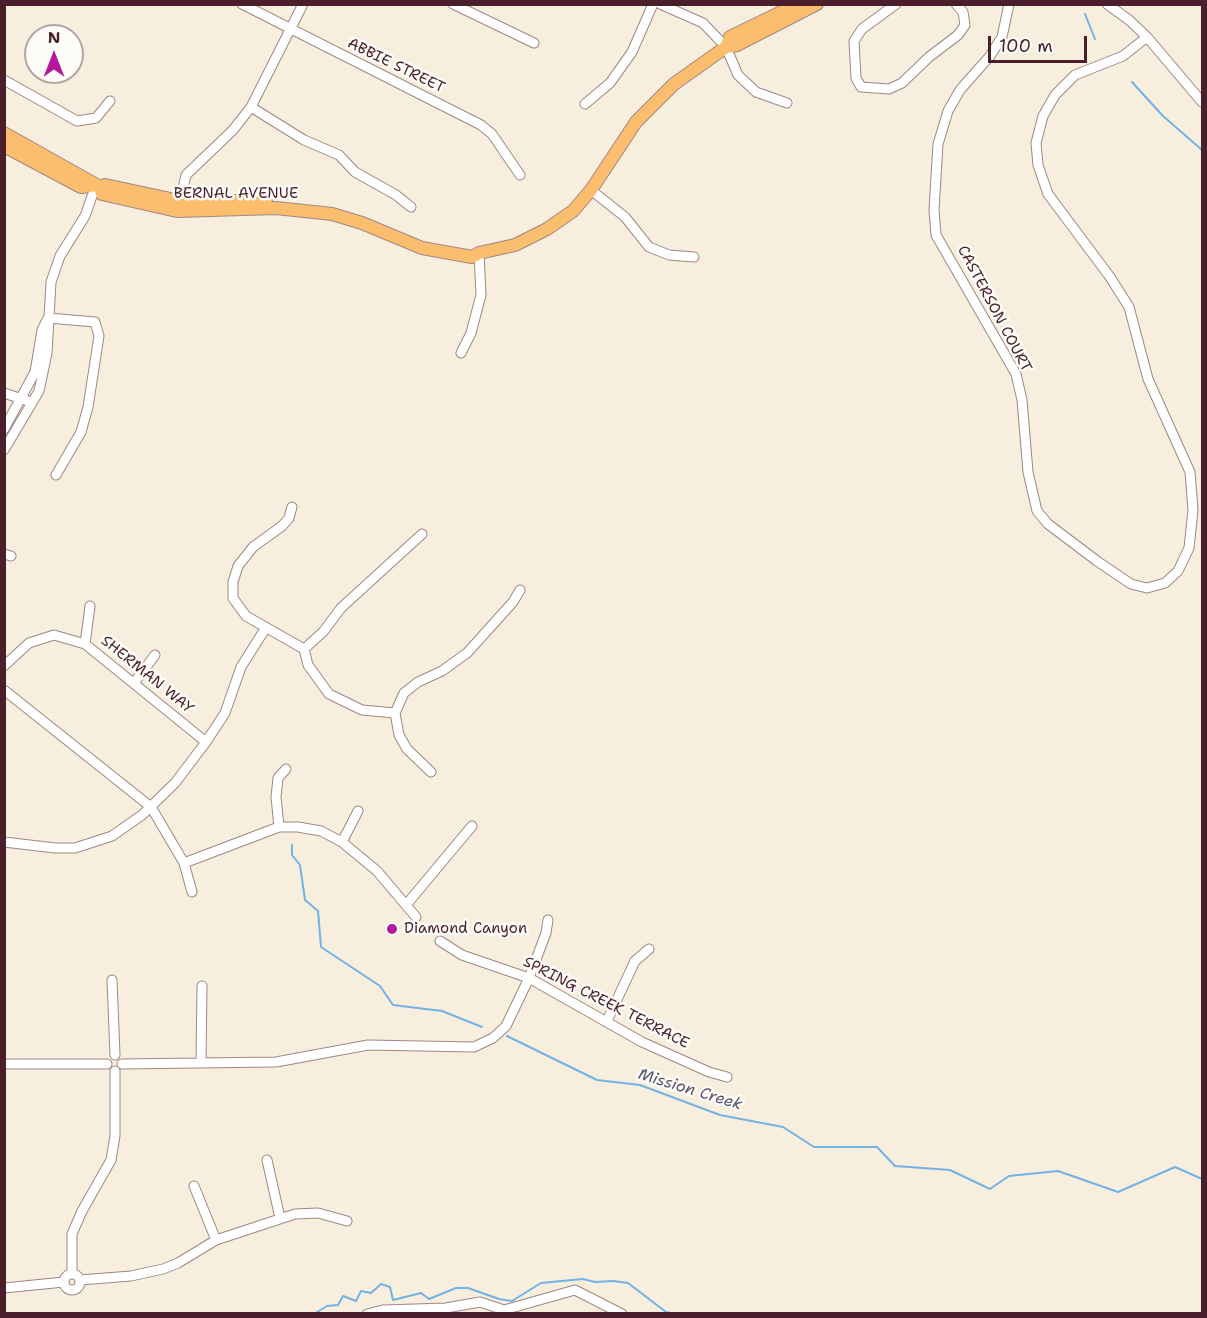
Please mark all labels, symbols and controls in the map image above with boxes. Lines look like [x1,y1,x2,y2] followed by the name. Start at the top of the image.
[24,24,84,84] north arrow
[991,24,1090,62] scale bar
[48,27,60,48] text: N
[999,34,1053,58] text: 100 m
[344,35,448,97] street label: ABBIE STREET
[174,185,298,203] street label: BERNAL AVENUE
[953,243,1035,375] street label: CASTERSON COURT
[97,632,197,718] street label: SHERMAN WAY
[404,920,527,938] place label: Diamond Canyon
[385,922,399,936] marker: Diamond Canyon
[520,953,692,1053] street label: SPRING CREEK TERRACE
[636,1065,744,1115] water label: Mission Creek

